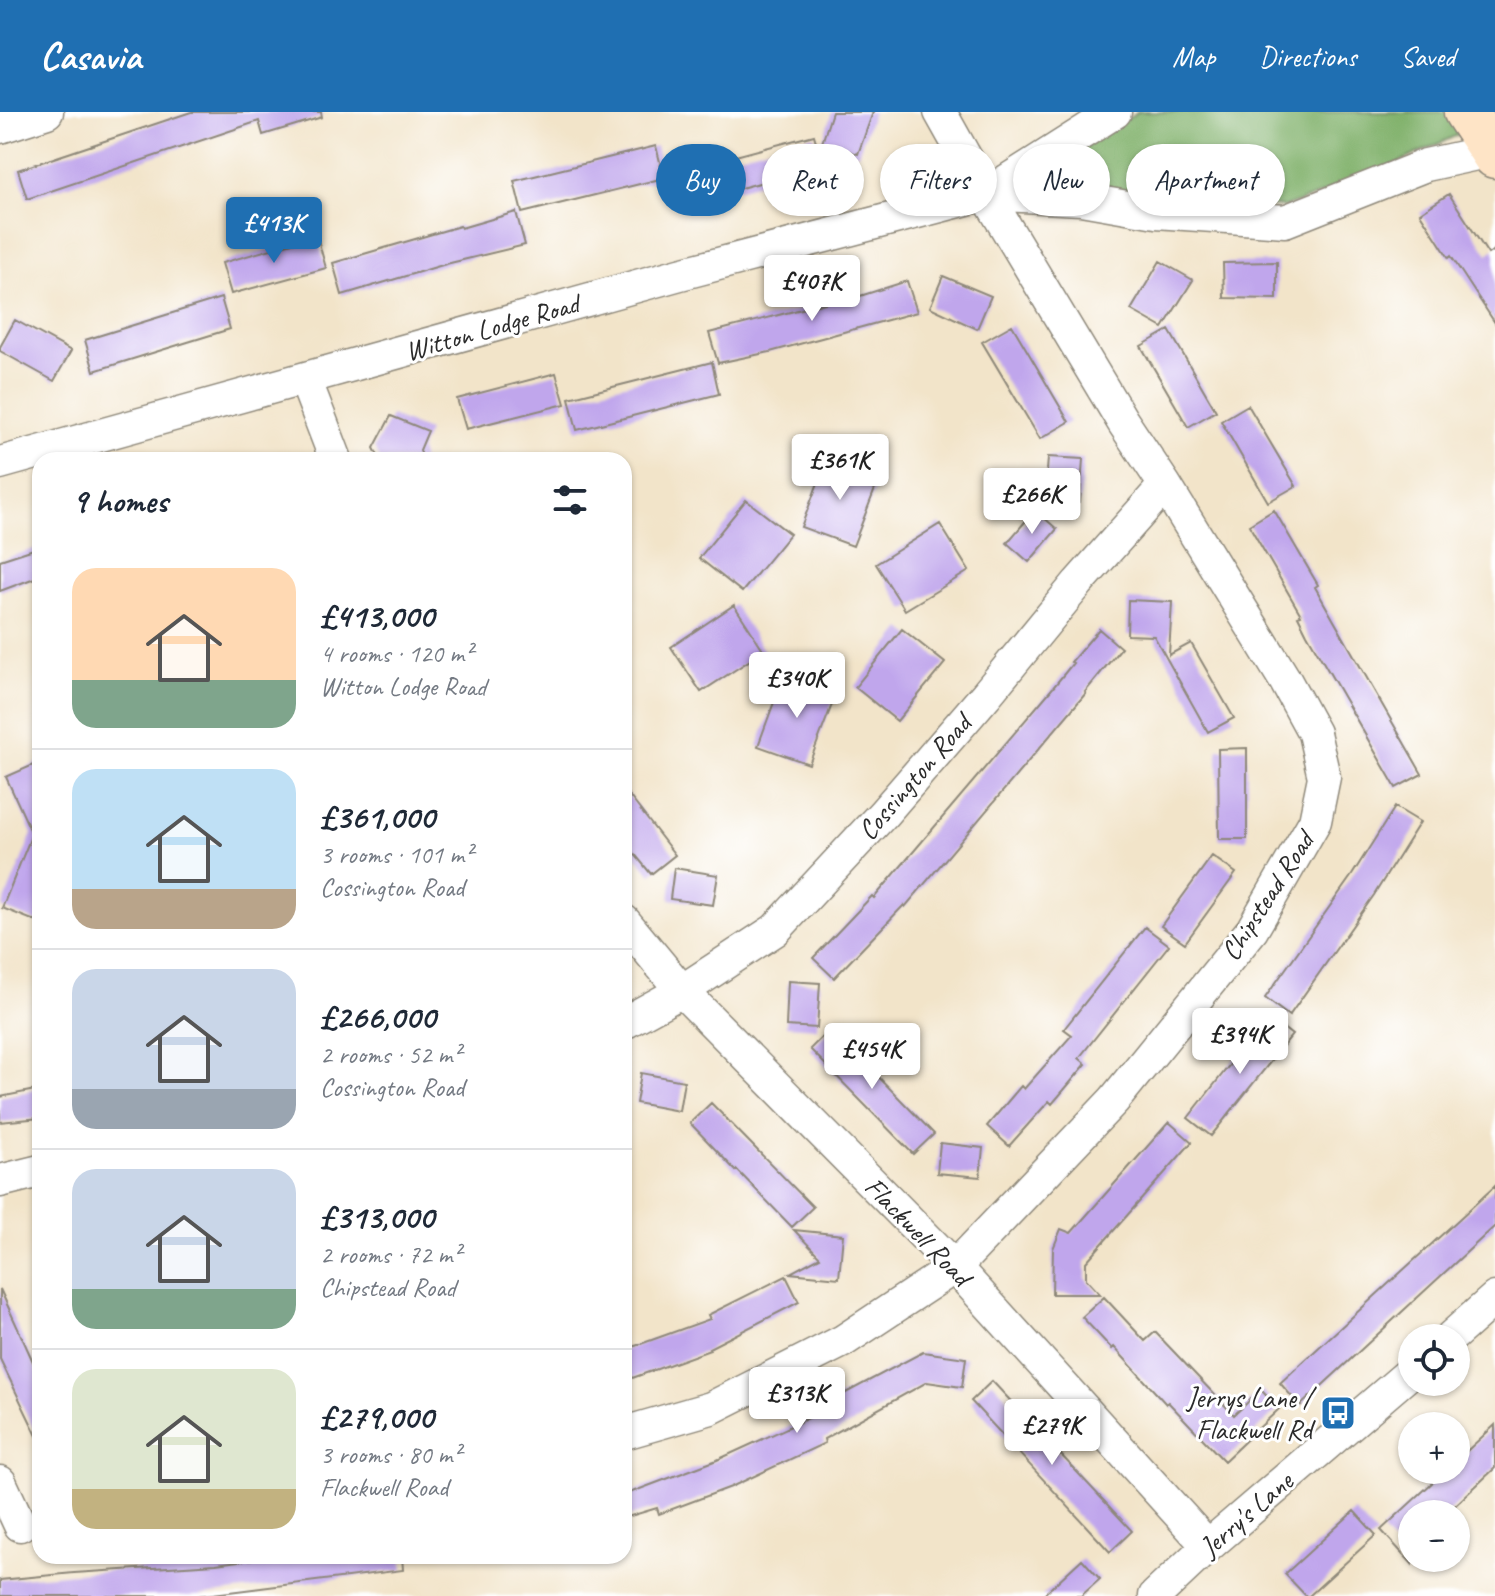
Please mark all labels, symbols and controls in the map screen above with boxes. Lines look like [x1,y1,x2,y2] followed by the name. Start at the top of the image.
[40,33,141,80] text: Casavia
[1172,39,1215,74] text: Map
[1259,39,1357,74] text: Directions
[1401,39,1455,74] text: Saved
[656,144,746,216] chip: Buy
[762,144,864,216] chip: Rent
[880,144,997,216] chip: Filters
[1013,144,1110,216] chip: New
[1126,144,1285,216] chip: Apartment
[218,197,330,265] pin: £413K
[244,206,304,239] text: £413K
[756,255,868,323] pin: £407K
[782,264,842,297] text: £407K
[401,284,587,368] street label: Witton Lodge Road
[784,434,896,502] pin: £361K
[810,443,870,476] text: £361K
[976,468,1088,536] pin: £266K
[1001,477,1063,510] text: £266K
[548,478,592,522] icon: filters
[72,479,168,522] text: 9 homes
[320,594,434,637] text: £413,000
[136,600,232,696] icon: home
[320,637,472,670] text: 4 rooms · 120 m²
[741,652,853,720] pin: £340K
[767,661,827,694] text: £340K
[320,670,486,703] text: Witton Lodge Road
[850,704,981,847] street label: Cossington Road
[320,795,435,838] text: £361,000
[136,801,232,897] icon: home
[1213,822,1324,967] street label: Chipstead Road
[320,838,472,871] text: 3 rooms · 101 m²
[320,871,464,904] text: Cossington Road
[320,995,435,1038] text: £266,000
[136,1001,232,1097] icon: home
[1184,1008,1296,1076] pin: £394K
[1210,1017,1270,1050] text: £394K
[816,1023,928,1091] pin: £454K
[842,1032,902,1065] text: £454K
[320,1038,461,1071] text: 2 rooms · 52 m²
[320,1071,464,1104] text: Cossington Road
[857,1169,981,1296] street label: Flackwell Road
[320,1195,434,1238] text: £313,000
[136,1201,232,1297] icon: home
[320,1238,461,1271] text: 2 rooms · 72 m²
[320,1271,456,1304] text: Chipstead Road
[1398,1324,1470,1572] map controls
[1398,1324,1470,1396] button: locate
[741,1367,853,1435] pin: £313K
[767,1376,827,1409] text: £313K
[1185,1380,1318,1447] place label: Jerrys Lane / Flackwell Rd
[1319,1394,1357,1432] bus stop icon: Jerrys Lane / Flackwell Rd
[320,1395,433,1438] text: £279,000
[996,1399,1108,1467] pin: £279K
[136,1401,232,1497] icon: home
[1022,1408,1082,1441] text: £279K
[1398,1412,1470,1484] button: +
[320,1438,461,1471] text: 3 rooms · 80 m²
[1191,1463,1301,1565] street label: Jerry's Lane
[320,1471,448,1504] text: Flackwell Road
[1398,1500,1470,1572] button: −

